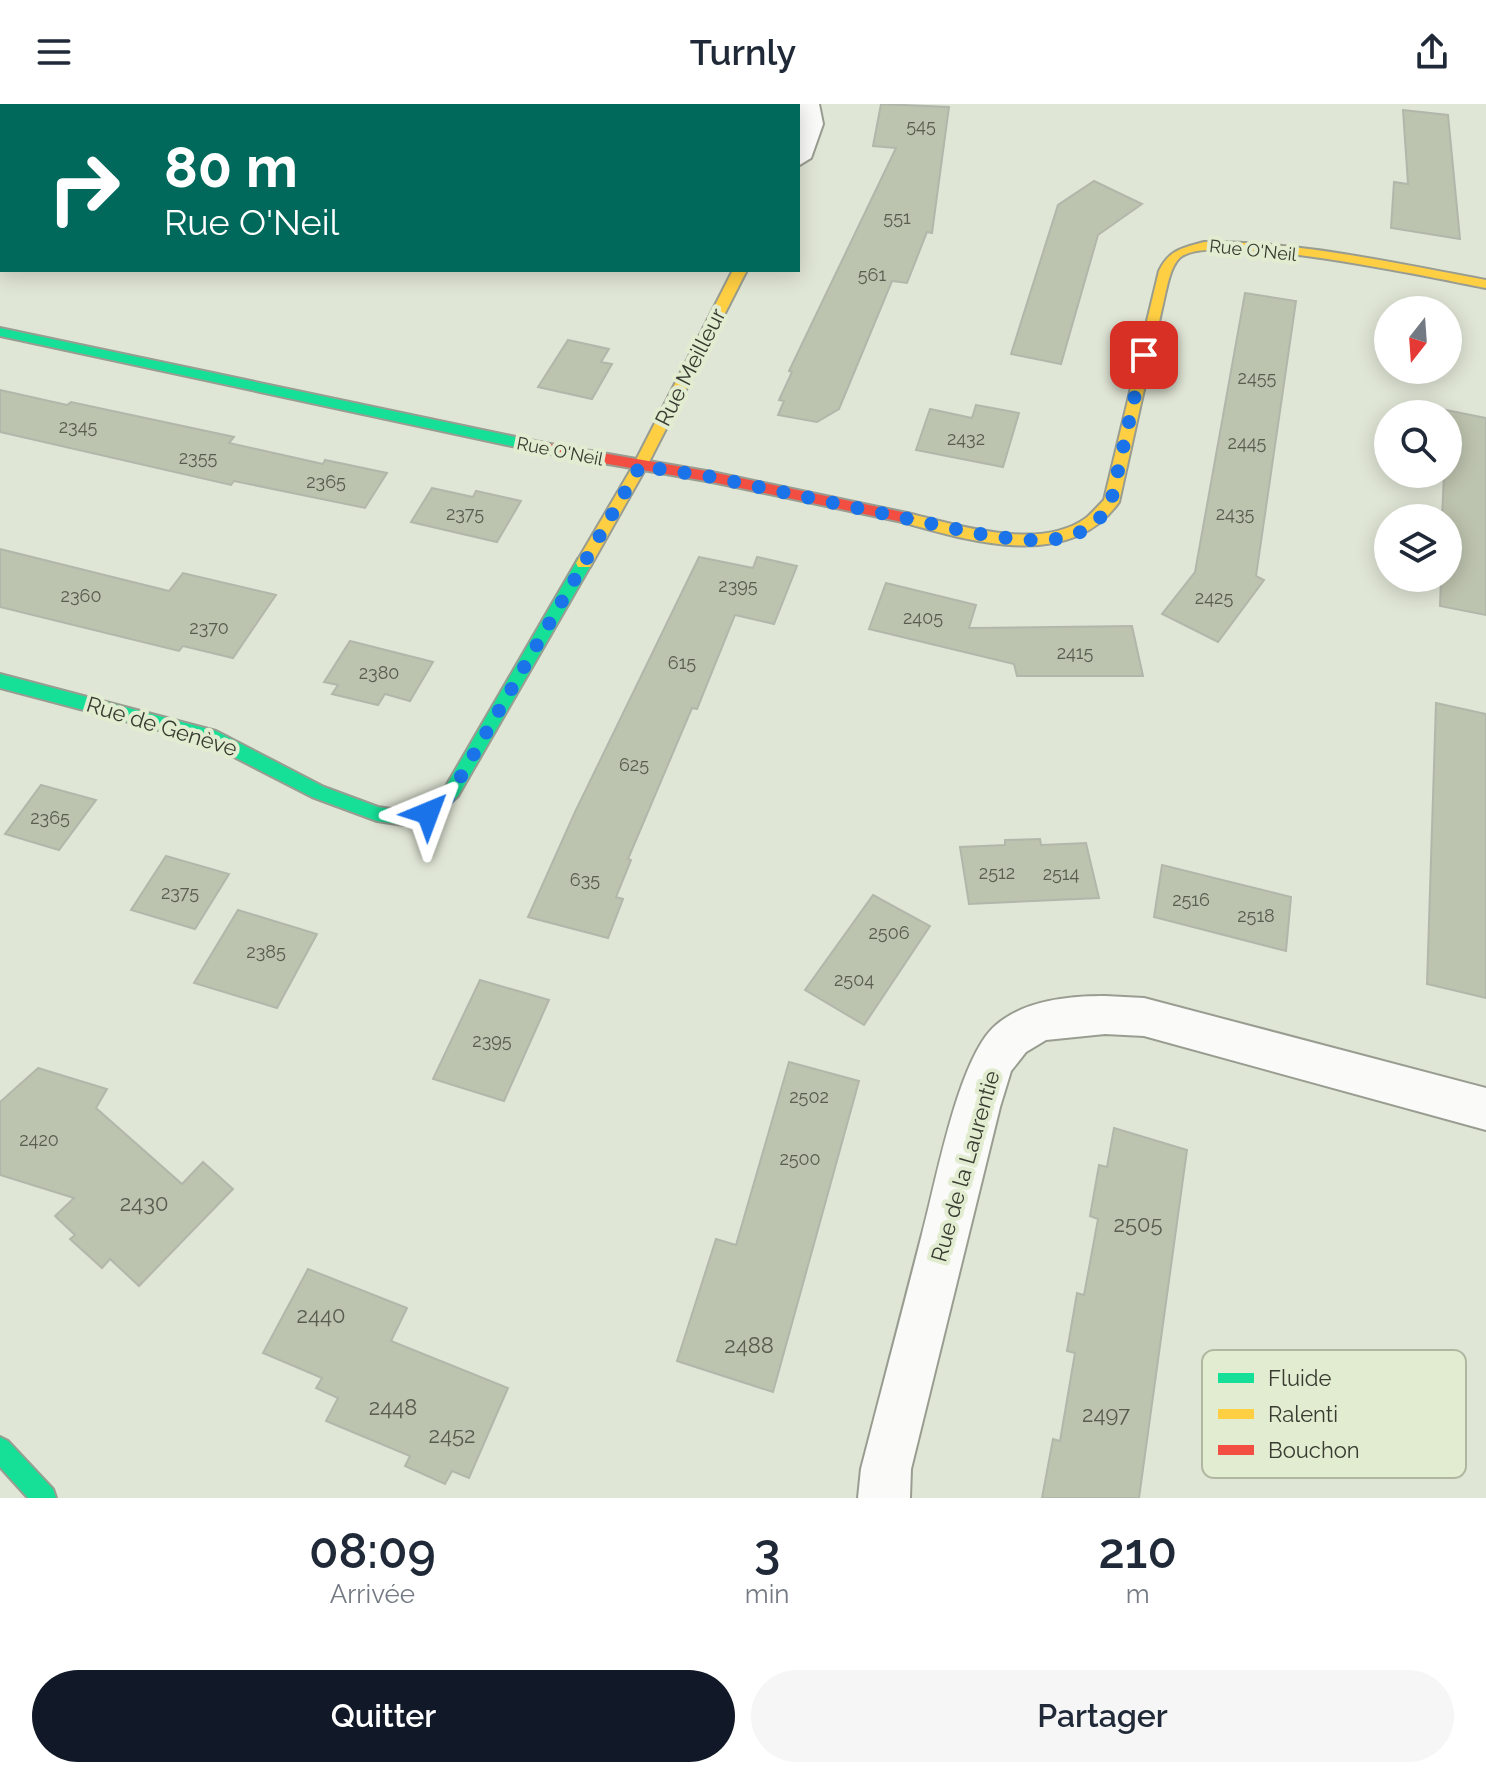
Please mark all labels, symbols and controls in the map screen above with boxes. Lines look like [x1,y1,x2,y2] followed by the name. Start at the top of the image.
[32,30,76,74] icon: menu
[1410,30,1454,74] icon: share
[690,31,796,73] text: Turnly
[906,115,936,136] house number: 545
[164,134,298,200] text: 80 m
[32,136,136,240] icon: right
[164,201,339,243] text: Rue O'Neil
[883,207,911,228] house number: 551
[1208,235,1298,265] street label: Rue O'Neil
[858,264,886,285] house number: 561
[1374,296,1462,384] north arrow
[1374,296,1462,592] map controls
[649,304,731,430] street label: Rue Meilleur
[1110,321,1178,389] pin
[1122,333,1166,377] icon: arrive
[1238,367,1277,388] house number: 2455
[1374,400,1462,488] button: search
[59,416,97,437] house number: 2345
[947,428,985,449] house number: 2432
[515,432,605,470] street label: Rue O'Neil
[1228,432,1267,453] house number: 2445
[179,447,217,468] house number: 2355
[306,471,346,492] house number: 2365
[446,503,484,524] house number: 2375
[1216,503,1254,524] house number: 2435
[1374,504,1462,592] button: layers
[718,575,758,596] house number: 2395
[61,585,101,606] house number: 2360
[1195,587,1233,608] house number: 2425
[903,607,943,628] house number: 2405
[189,617,229,638] house number: 2370
[1057,642,1094,663] house number: 2415
[668,652,696,673] house number: 615
[359,662,399,683] house number: 2380
[83,691,241,761] street label: Rue de Genève
[619,754,649,775] house number: 625
[386,771,470,855] position arrow
[30,807,70,828] house number: 2365
[979,862,1015,883] house number: 2512
[1043,863,1080,884] house number: 2514
[570,869,600,890] house number: 635
[161,882,199,903] house number: 2375
[1172,889,1210,910] house number: 2516
[1237,905,1275,926] house number: 2518
[868,922,910,943] house number: 2506
[246,941,286,962] house number: 2385
[834,969,874,990] house number: 2504
[472,1030,512,1051] house number: 2395
[925,1067,1005,1265] street label: Rue de la Laurentie
[789,1086,829,1107] house number: 2502
[19,1129,59,1150] house number: 2420
[779,1148,821,1169] house number: 2500
[120,1190,168,1216] house number: 2430
[1114,1211,1162,1237] house number: 2505
[297,1302,345,1328] house number: 2440
[724,1332,774,1358] house number: 2488
[1202,1350,1466,1478] legend
[1268,1365,1331,1391] text: Fluide
[369,1394,417,1420] house number: 2448
[1082,1401,1130,1427] house number: 2497
[1268,1401,1338,1427] text: Ralenti
[429,1422,475,1448] house number: 2452
[1268,1437,1360,1463] text: Bouchon
[309,1523,436,1579] text: 08:09
[754,1523,780,1579] text: 3
[1099,1523,1177,1579] text: 210
[330,1579,415,1609] text: Arrivée
[745,1579,790,1609] text: min
[1126,1579,1150,1609] text: m
[32,1670,735,1762] button: Quitter
[751,1670,1454,1762] button: Partager

